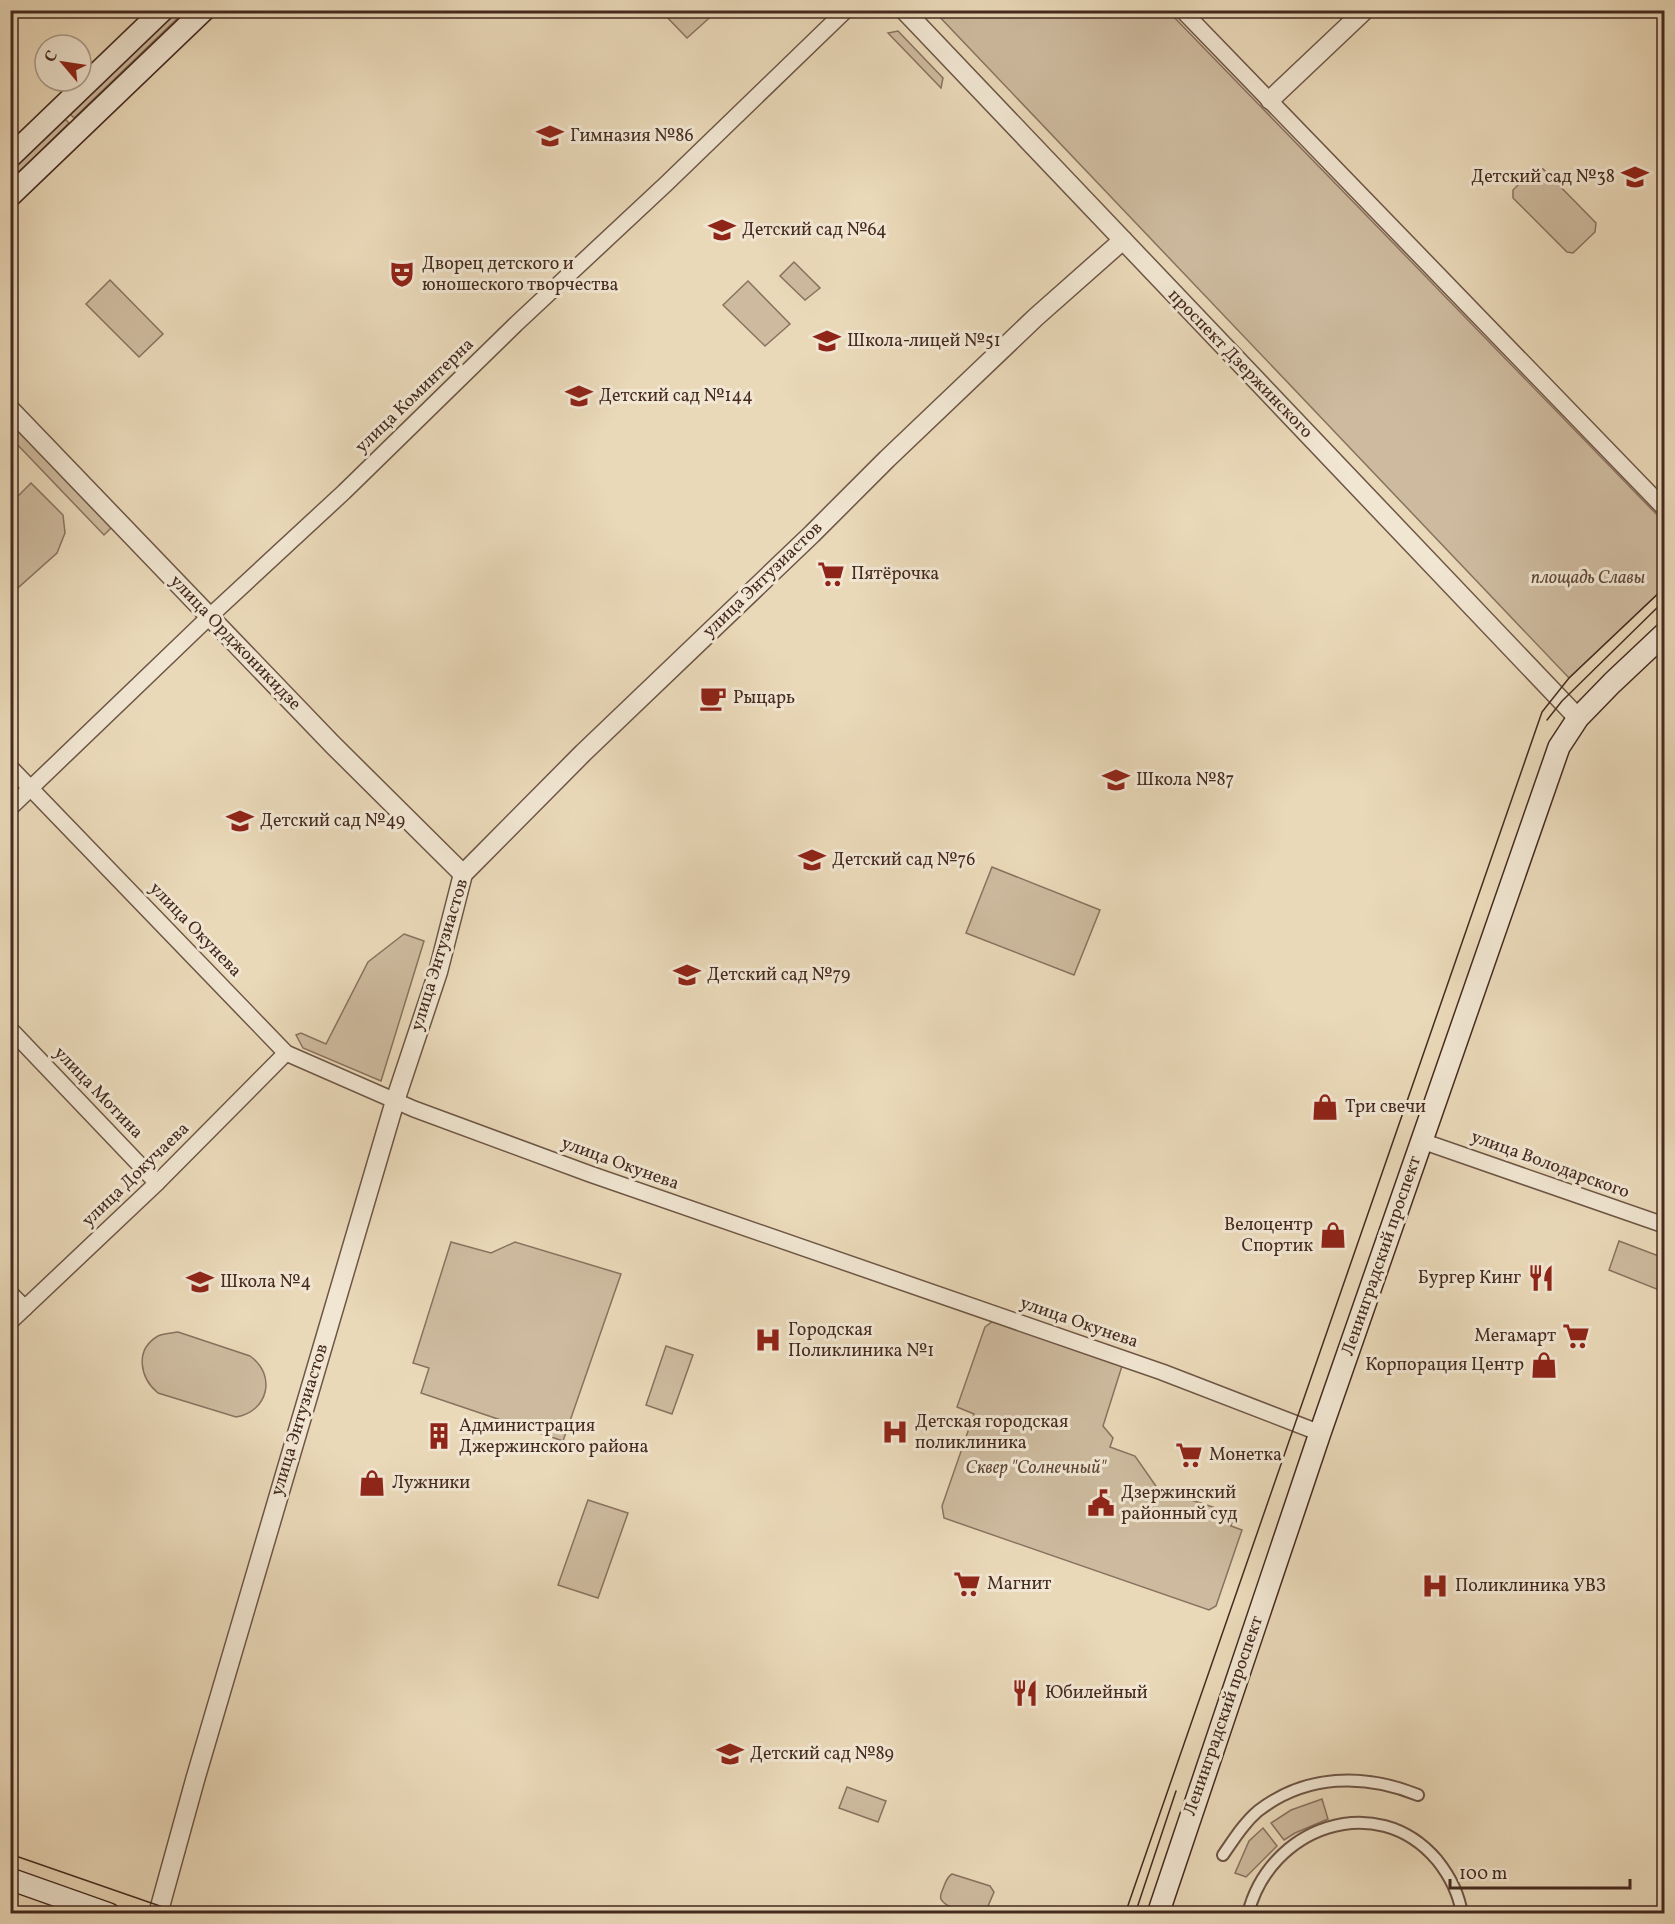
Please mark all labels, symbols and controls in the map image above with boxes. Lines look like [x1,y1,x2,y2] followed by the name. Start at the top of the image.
[33,33,93,93] north arrow
[40,47,64,67] text: С
[535,121,565,151] school or university icon: Гимназия №86
[570,124,694,149] place label: Гимназия №86
[1620,162,1650,192] school or university icon: Детский сад №38
[1471,165,1615,190] place label: Детский сад №38
[707,215,737,245] school or university icon: Детский сад №64
[742,218,887,243] place label: Детский сад №64
[422,252,619,298] place label: Дворец детского и юношеского творчества
[387,259,417,289] theatre icon: Дворец детского и юношеского творчества
[1162,284,1318,444] street label: проспект Дзержинского
[812,326,842,356] school or university icon: Школа-лицей №51
[847,329,1001,354] place label: Школа-лицей №51
[350,333,480,459] street label: улица Коминтерна
[564,381,594,411] school or university icon: Детский сад №144
[599,384,753,409] place label: Детский сад №144
[698,516,828,644] street label: улица Энтузиастов
[816,559,846,589] supermarket icon: Пятёрочка
[851,562,939,587] place label: Пятёрочка
[1531,566,1645,591] park label: площадь Славы
[163,570,307,716] street label: улица Орджоникидзе
[698,683,728,713] cafe icon: Рыцарь
[733,686,795,711] place label: Рыцарь
[1101,765,1131,795] school or university icon: Школа №87
[1136,768,1234,793] place label: Школа №87
[225,806,255,836] school or university icon: Детский сад №49
[260,809,405,834] place label: Детский сад №49
[797,845,827,875] school or university icon: Детский сад №76
[832,848,975,873] place label: Детский сад №76
[405,876,475,1034] street label: улица Энтузиастов
[143,877,247,983] street label: улица Окунева
[672,960,702,990] school or university icon: Детский сад №79
[707,963,850,988] place label: Детский сад №79
[47,1041,149,1145] street label: улица Мотина
[1310,1092,1340,1122] shop icon: Три свечи
[1345,1095,1426,1120] place label: Три свечи
[77,1117,195,1233] street label: улица Докучаева
[1467,1125,1633,1205] street label: улица Володарского
[558,1131,682,1197] street label: улица Окунева
[1336,1153,1428,1359] street label: Ленинградский проспект
[1224,1213,1313,1259] place label: Велоцентр Спортик
[1318,1220,1348,1250] shop icon: Велоцентр Спортик
[1526,1263,1556,1293] restaurant icon: Бургер Кинг
[1418,1266,1521,1291] place label: Бургер Кинг
[185,1267,215,1297] school or university icon: Школа №4
[220,1270,311,1295] place label: Школа №4
[1016,1291,1142,1355] street label: улица Окунева
[788,1318,934,1364] place label: Городская Поликлиника №1
[1561,1321,1591,1351] supermarket icon: Мегамарт
[1474,1324,1556,1349] place label: Мегамарт
[753,1325,783,1355] hospital icon: Городская Поликлиника №1
[265,1341,335,1499] street label: улица Энтузиастов
[1529,1350,1559,1380] shop icon: Корпорация Центр
[1365,1353,1524,1378] place label: Корпорация Центр
[915,1410,1068,1456] place label: Детская городская поликлиника
[459,1414,648,1460] place label: Администрация Джержинского района
[880,1417,910,1447] hospital icon: Детская городская поликлиника
[424,1421,454,1451] building icon: Администрация Джержинского района
[1174,1440,1204,1470] supermarket icon: Монетка
[1209,1443,1282,1468] place label: Монетка
[966,1456,1107,1481] park label: Сквер "Солнечный"
[357,1468,387,1498] shop icon: Лужники
[392,1471,470,1496] place label: Лужники
[1121,1481,1237,1527] place label: Дзержинский районный суд
[1086,1488,1116,1518] public building icon: Дзержинский районный суд
[952,1569,982,1599] supermarket icon: Магнит
[1420,1571,1450,1601] hospital icon: Поликлиника УВЗ
[987,1572,1051,1597] place label: Магнит
[1455,1574,1606,1599] place label: Поликлиника УВЗ
[1178,1613,1270,1819] street label: Ленинградский проспект
[1010,1678,1040,1708] restaurant icon: Юбилейный
[1045,1681,1148,1706] place label: Юбилейный
[715,1739,745,1769] school or university icon: Детский сад №89
[750,1742,894,1767] place label: Детский сад №89
[1450,1852,1630,1890] scale bar
[1459,1862,1508,1887] text: 100 m

